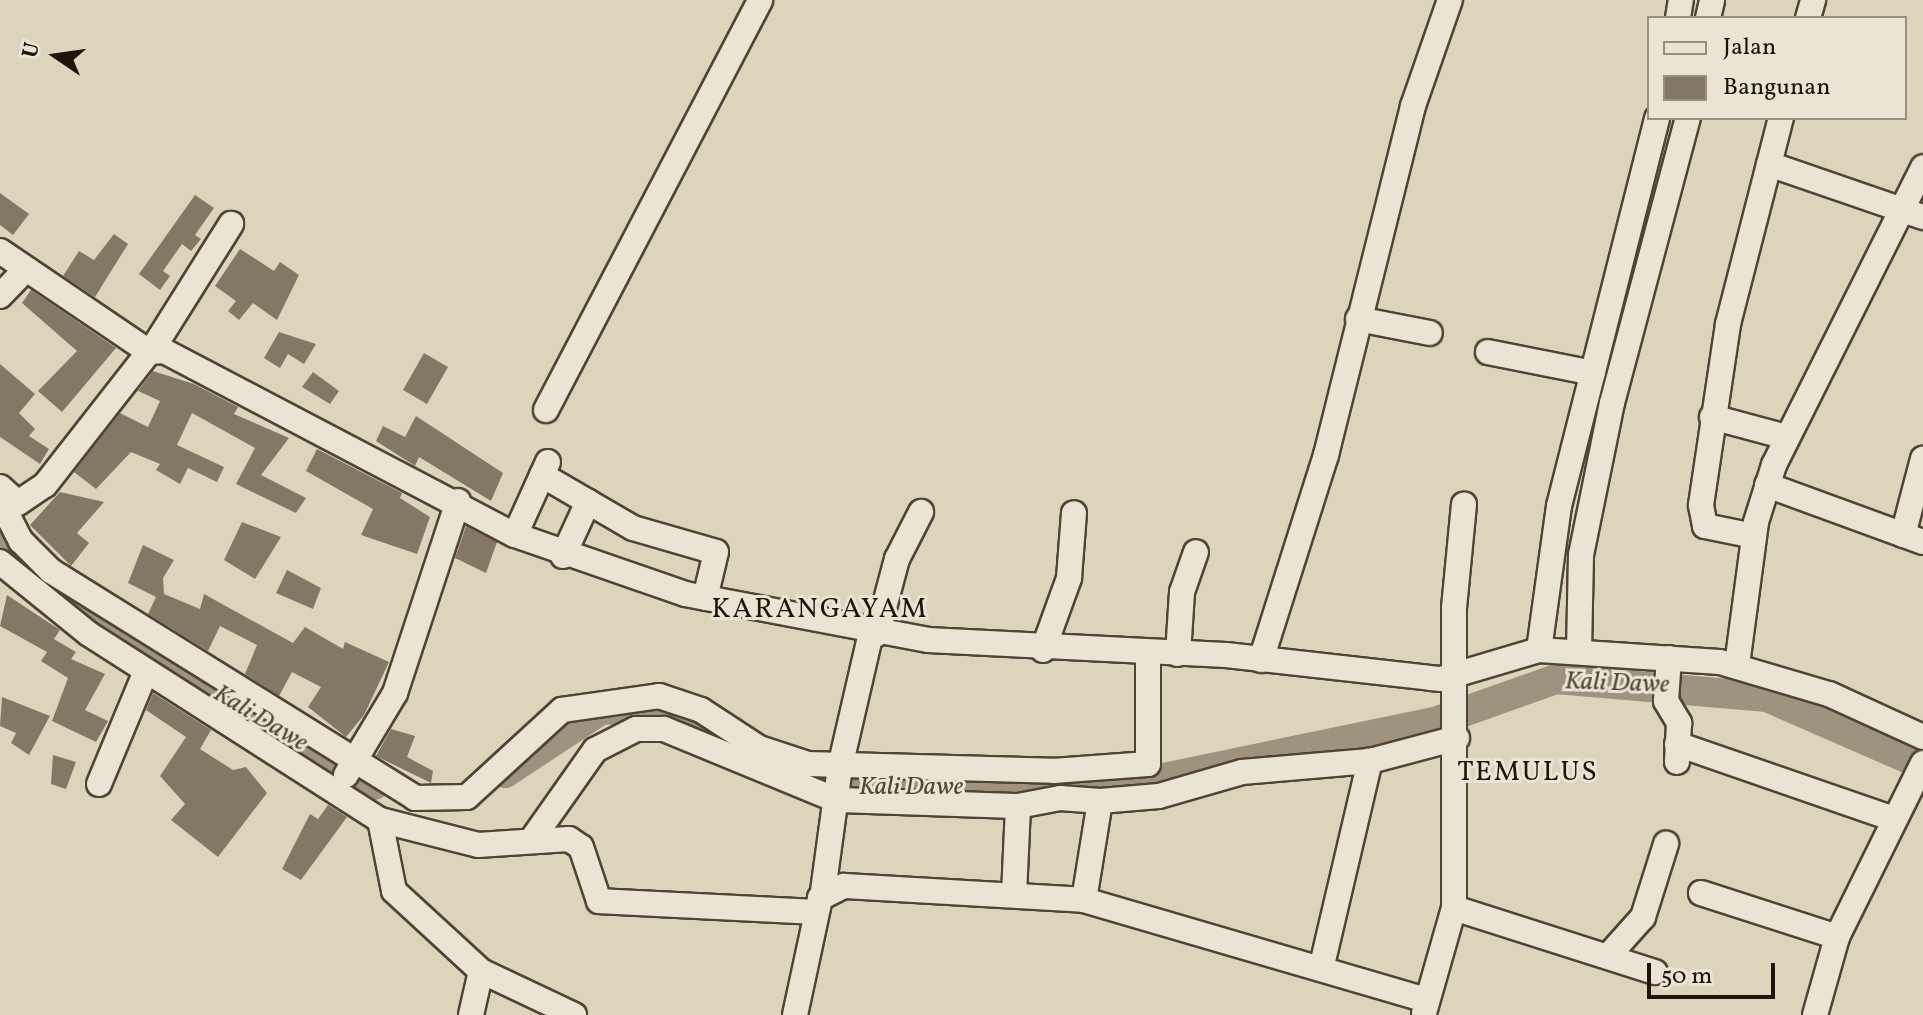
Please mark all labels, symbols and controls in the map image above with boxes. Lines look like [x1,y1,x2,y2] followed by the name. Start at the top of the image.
[16,16,96,96] north arrow
[1647,16,1907,120] legend
[1723,31,1776,65] text: Jalan
[15,40,49,61] text: U
[1723,71,1831,105] text: Bangunan
[712,593,928,627] district label: KARANGAYAM
[1564,667,1670,701] water label: Kali Dawe
[207,679,313,759] water label: Kali Dawe
[1457,756,1599,790] district label: TEMULUS
[859,772,963,804] water label: Kali Dawe
[1651,947,1779,997] scale bar
[1661,960,1713,994] text: 50 m

